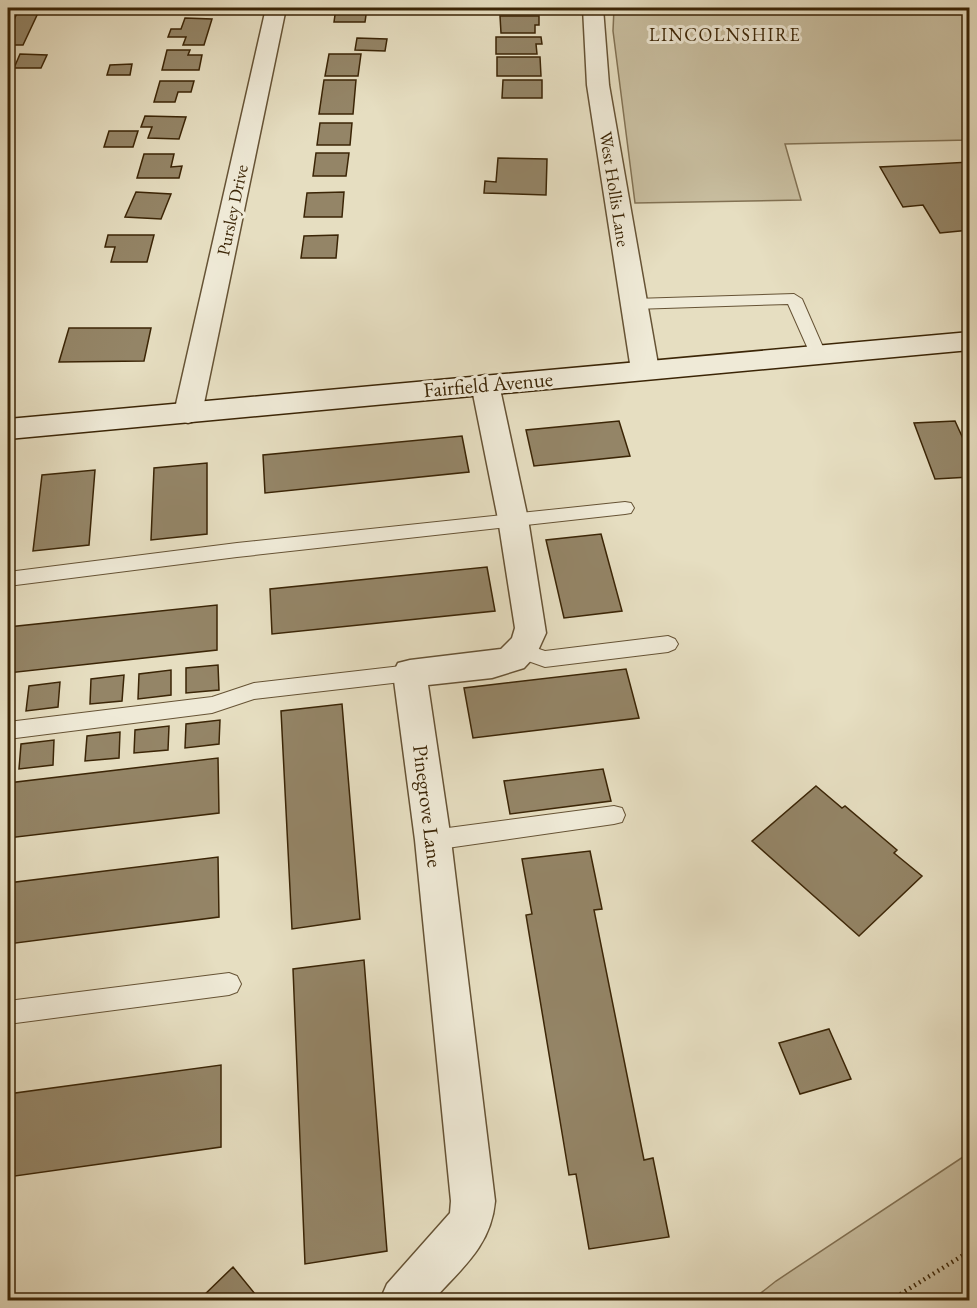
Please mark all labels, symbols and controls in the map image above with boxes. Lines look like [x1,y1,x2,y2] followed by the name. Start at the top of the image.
[649,23,801,46] district label: LINCOLNSHIRE
[595,130,635,248] street label: West Hollis Lane
[211,162,253,258] street label: Pursley Drive
[422,365,554,403] street label: Fairfield Avenue
[407,743,449,869] street label: Pinegrove Lane

